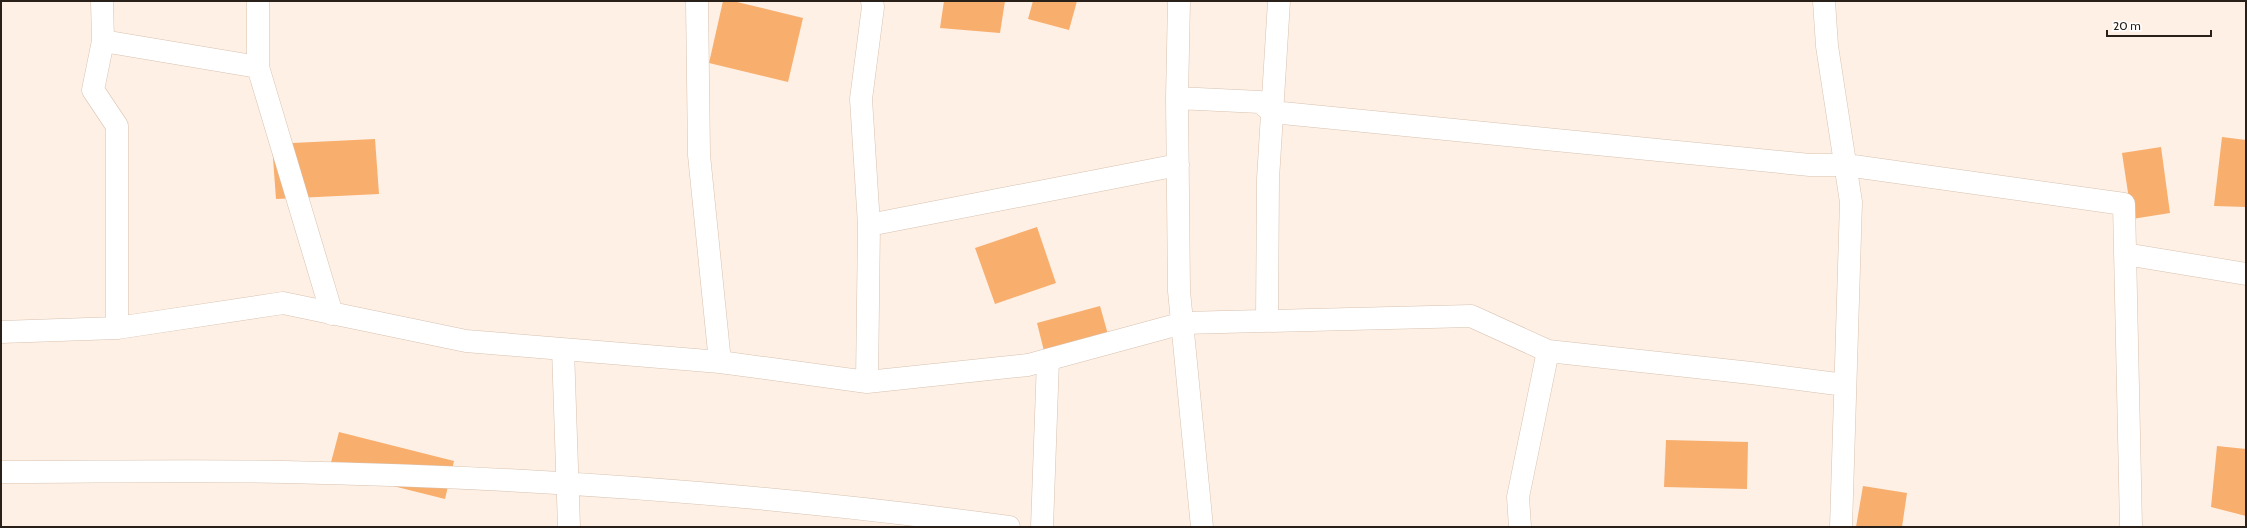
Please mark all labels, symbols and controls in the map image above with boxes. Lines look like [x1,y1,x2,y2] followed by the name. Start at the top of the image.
[2107,12,2211,38] scale bar
[2113,18,2141,33] text: 20 m

